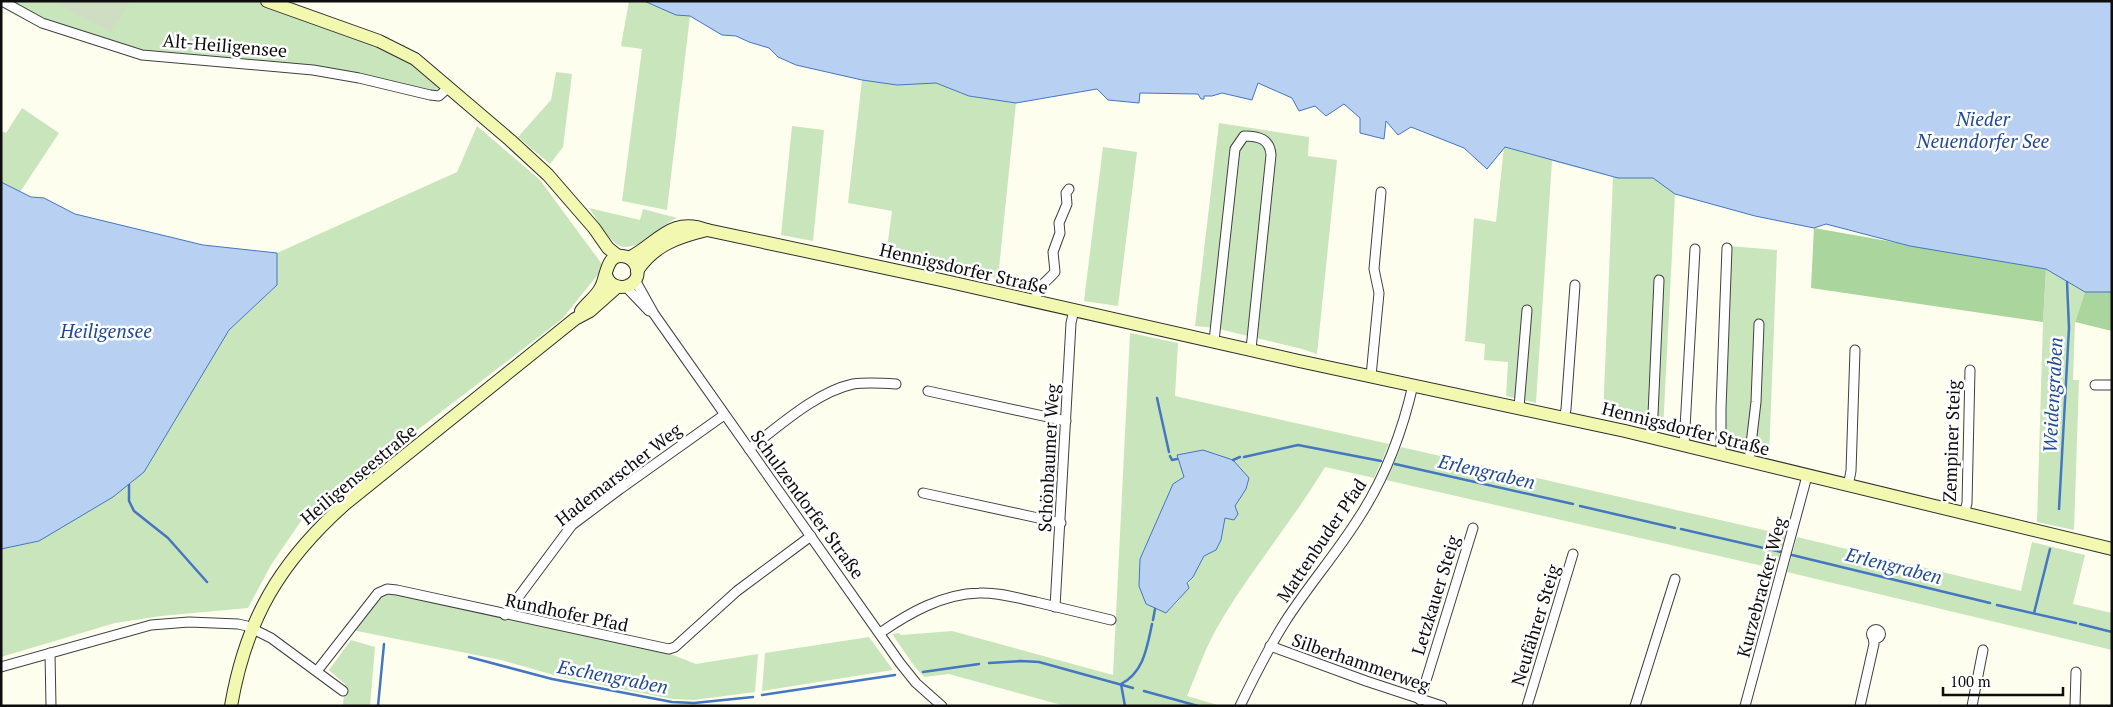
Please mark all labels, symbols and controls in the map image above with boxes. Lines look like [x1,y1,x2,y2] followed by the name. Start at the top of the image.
[162,28,288,62] street label: Alt-Heiligensee
[1916,106,2050,153] water label: Nieder Neuendorfer See
[877,237,1051,299] street label: Hennigsdorfer Straße
[59,318,152,343] water label: Heiligensee
[2036,336,2068,454] water label: Weidengraben
[1937,379,1965,502] street label: Zempiner Steig
[1032,383,1064,533] street label: Schönbaumer Weg
[1600,396,1772,460] street label: Hennigsdorfer Straße
[550,417,686,531] street label: Hademarscher Weg
[295,418,421,530] street label: Heiligenseestraße
[746,425,870,583] street label: Schulzendorfer Straße
[1435,448,1538,494] water label: Erlengraben
[1271,474,1371,606] street label: Mattenbuder Pfad
[1731,514,1791,660] street label: Kurzebracker Weg
[1405,532,1465,658] street label: Letzkauer Steig
[1842,541,1945,589] water label: Erlengraben
[1505,561,1565,689] street label: Neufährer Steig
[503,587,631,637] street label: Rundhofer Pfad
[1289,627,1434,697] street label: Silberhammerweg
[555,653,670,699] water label: Eschengraben
[1943,664,2063,696] scale bar
[1950,671,1991,691] text: 100 m

